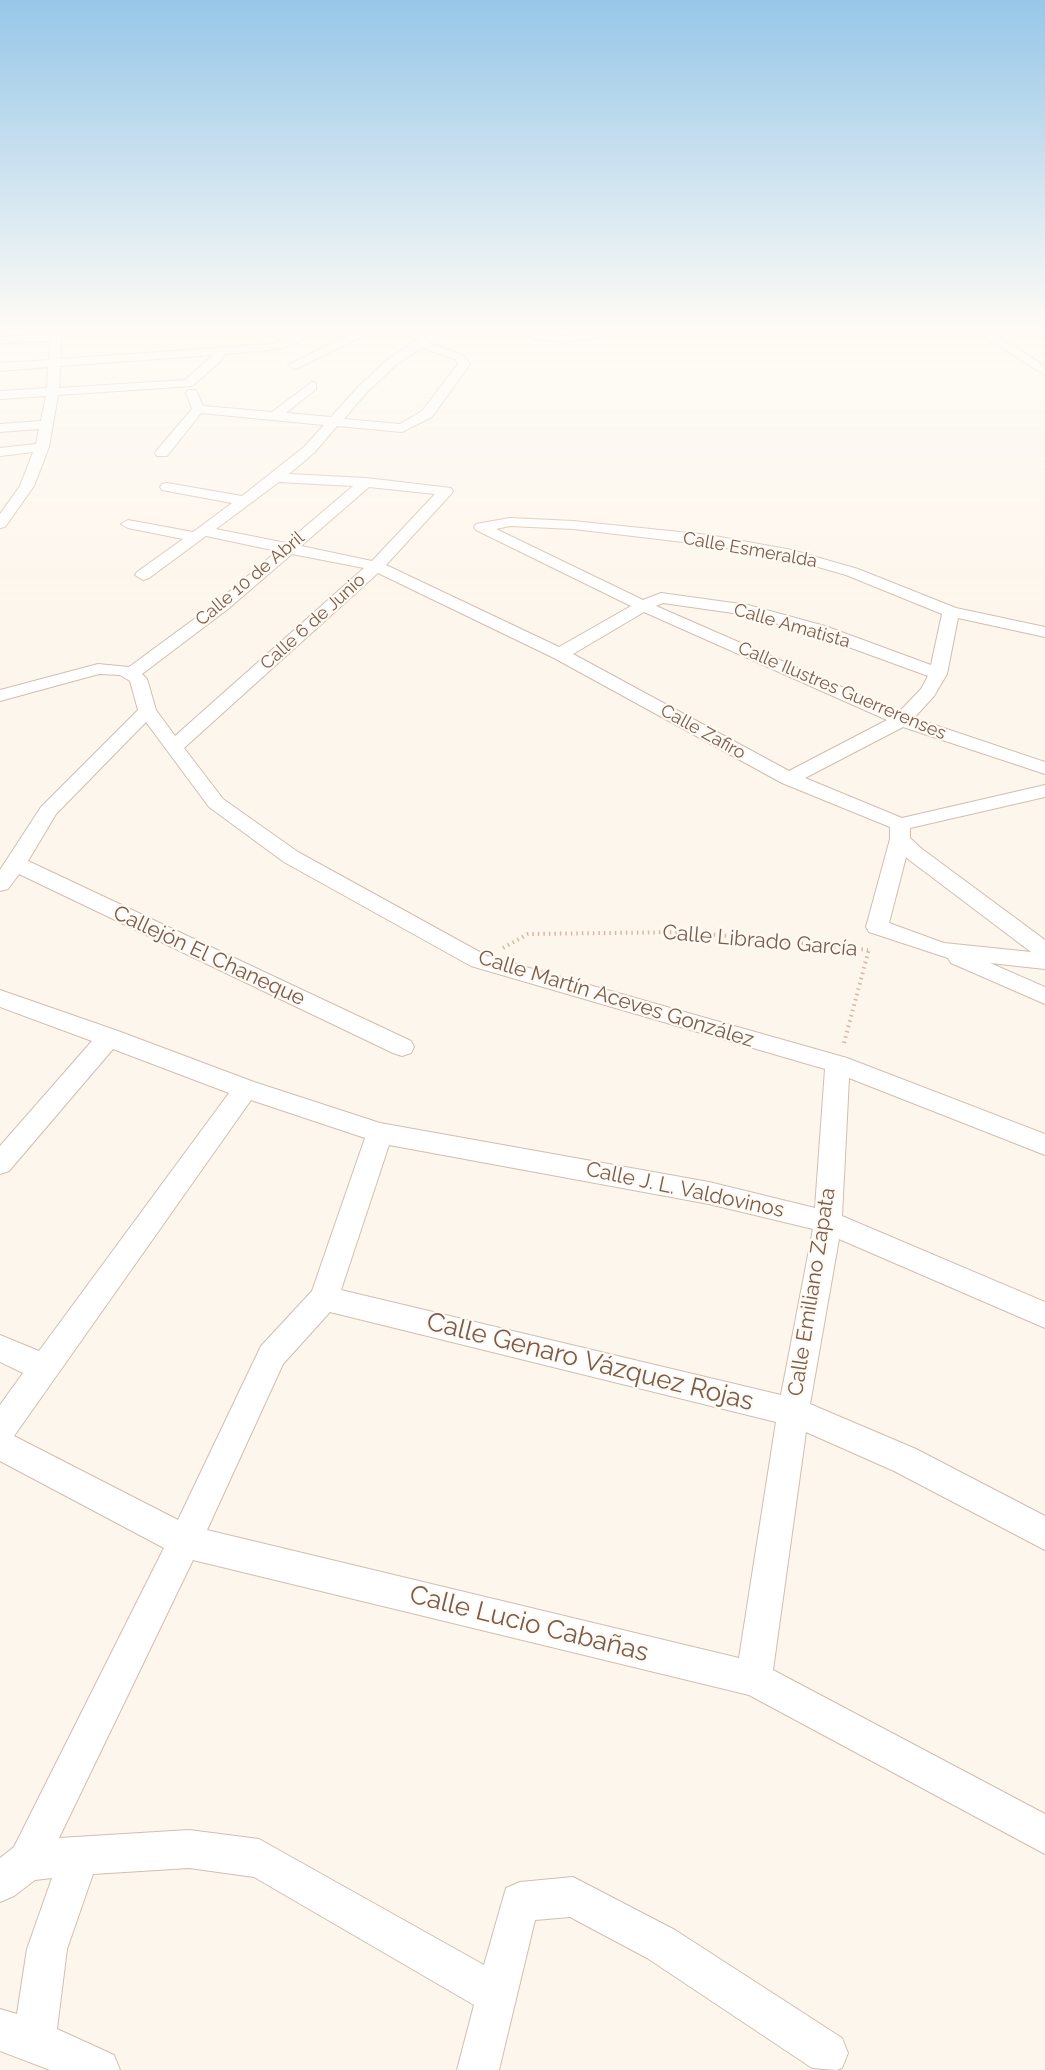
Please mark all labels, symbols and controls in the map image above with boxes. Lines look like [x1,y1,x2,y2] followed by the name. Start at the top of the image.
[191,527,309,631] street label: Calle 10 de Abril
[681,528,819,572] street label: Calle Esmeralda
[256,569,370,675] street label: Calle 6 de Junio
[731,599,853,653] street label: Calle Amatista
[735,637,949,745] street label: Calle Ilustres Guerrerenses
[657,700,749,764] street label: Calle Zafiro
[109,900,309,1012] street label: Callejón El Chaneque
[662,920,858,962] street label: Calle Librado García
[475,945,757,1053] street label: Calle Martín Aceves González
[584,1157,786,1223] street label: Calle J. L. Valdovinos
[783,1186,841,1398] street label: Calle Emiliano Zapata
[423,1306,757,1418] street label: Calle Genaro Vázquez Rojas
[406,1579,652,1669] street label: Calle Lucio Cabañas

